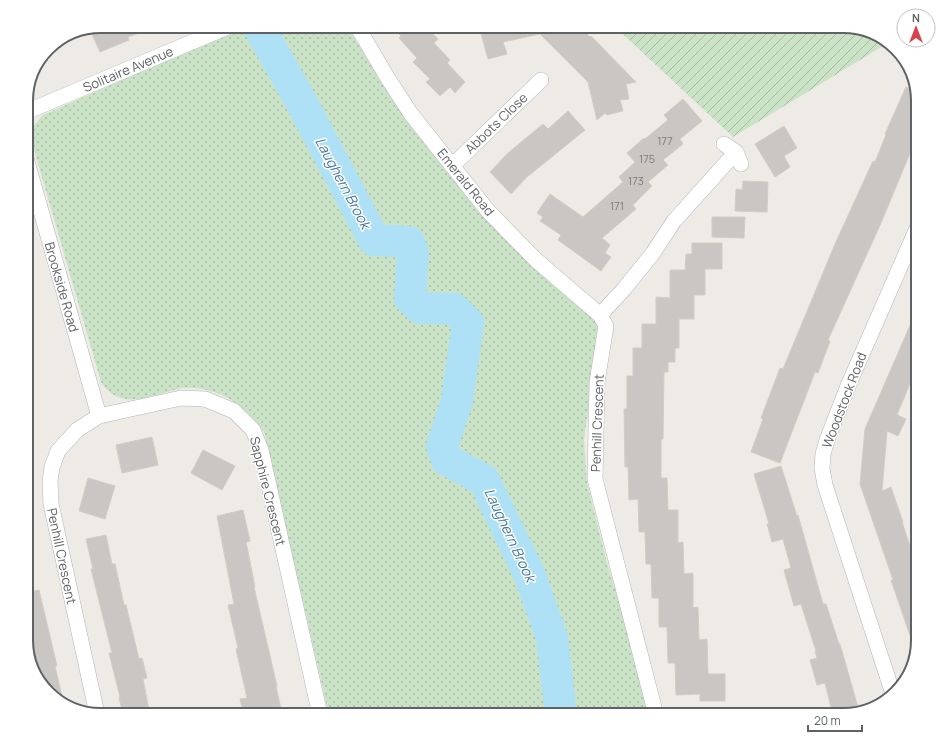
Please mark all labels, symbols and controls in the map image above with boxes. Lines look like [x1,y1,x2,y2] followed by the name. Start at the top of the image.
[896,8,936,48] north arrow
[912,10,920,25] text: N
[80,42,176,96] street label: Solitaire Avenue
[461,88,531,157] street label: Abbots Close
[657,133,673,148] house number: 177
[311,134,377,234] water label: Laughern Brook
[433,145,499,219] street label: Emerald Road
[639,151,655,166] house number: 175
[628,173,644,188] house number: 173
[610,198,624,213] house number: 171
[41,240,83,334] street label: Brookside Road
[818,350,870,450] street label: Woodstock Road
[586,374,608,472] street label: Penhill Crescent
[246,435,290,547] street label: Sapphire Crescent
[480,485,541,587] water label: Laughern Brook
[43,506,81,606] street label: Penhill Crescent
[808,707,862,733] scale bar
[814,712,841,729] text: 20 m

